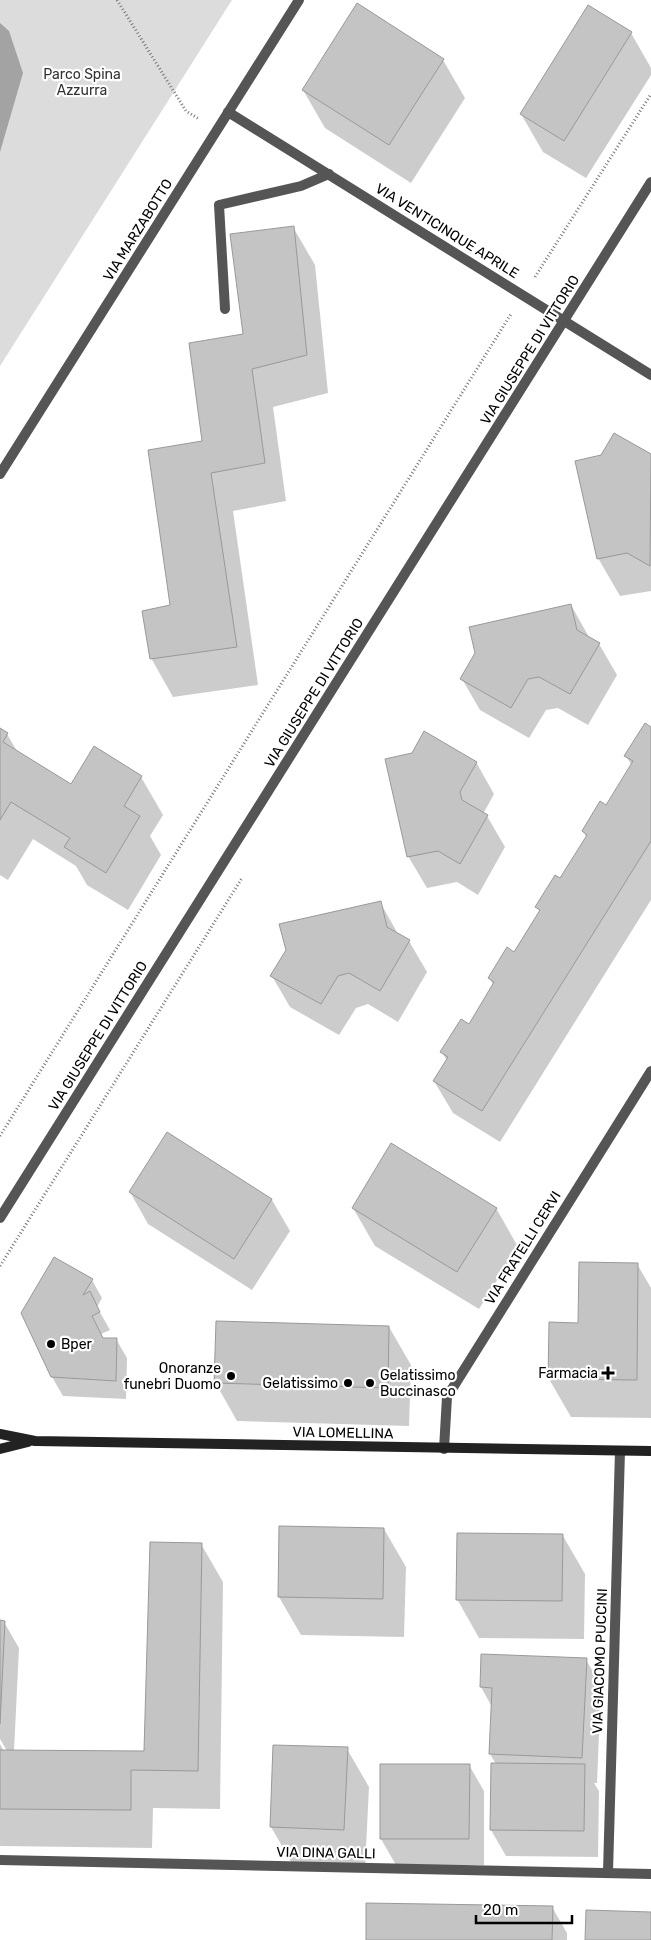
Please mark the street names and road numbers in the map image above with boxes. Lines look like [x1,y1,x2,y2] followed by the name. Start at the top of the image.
[100,176,176,284] street label: VIA MARZABOTTO
[372,180,522,282] street label: VIA VENTICINQUE APRILE
[477,272,583,428] street label: VIA GIUSEPPE DI VITTORIO
[261,615,367,771] street label: VIA GIUSEPPE DI VITTORIO
[45,958,151,1114] street label: VIA GIUSEPPE DI VITTORIO
[481,1188,565,1308] street label: VIA FRATELLI CERVI
[292,1424,394,1442] street label: VIA LOMELLINA
[589,1588,611,1734] street label: VIA GIACOMO PUCCINI
[276,1844,376,1862] street label: VIA DINA GALLI

